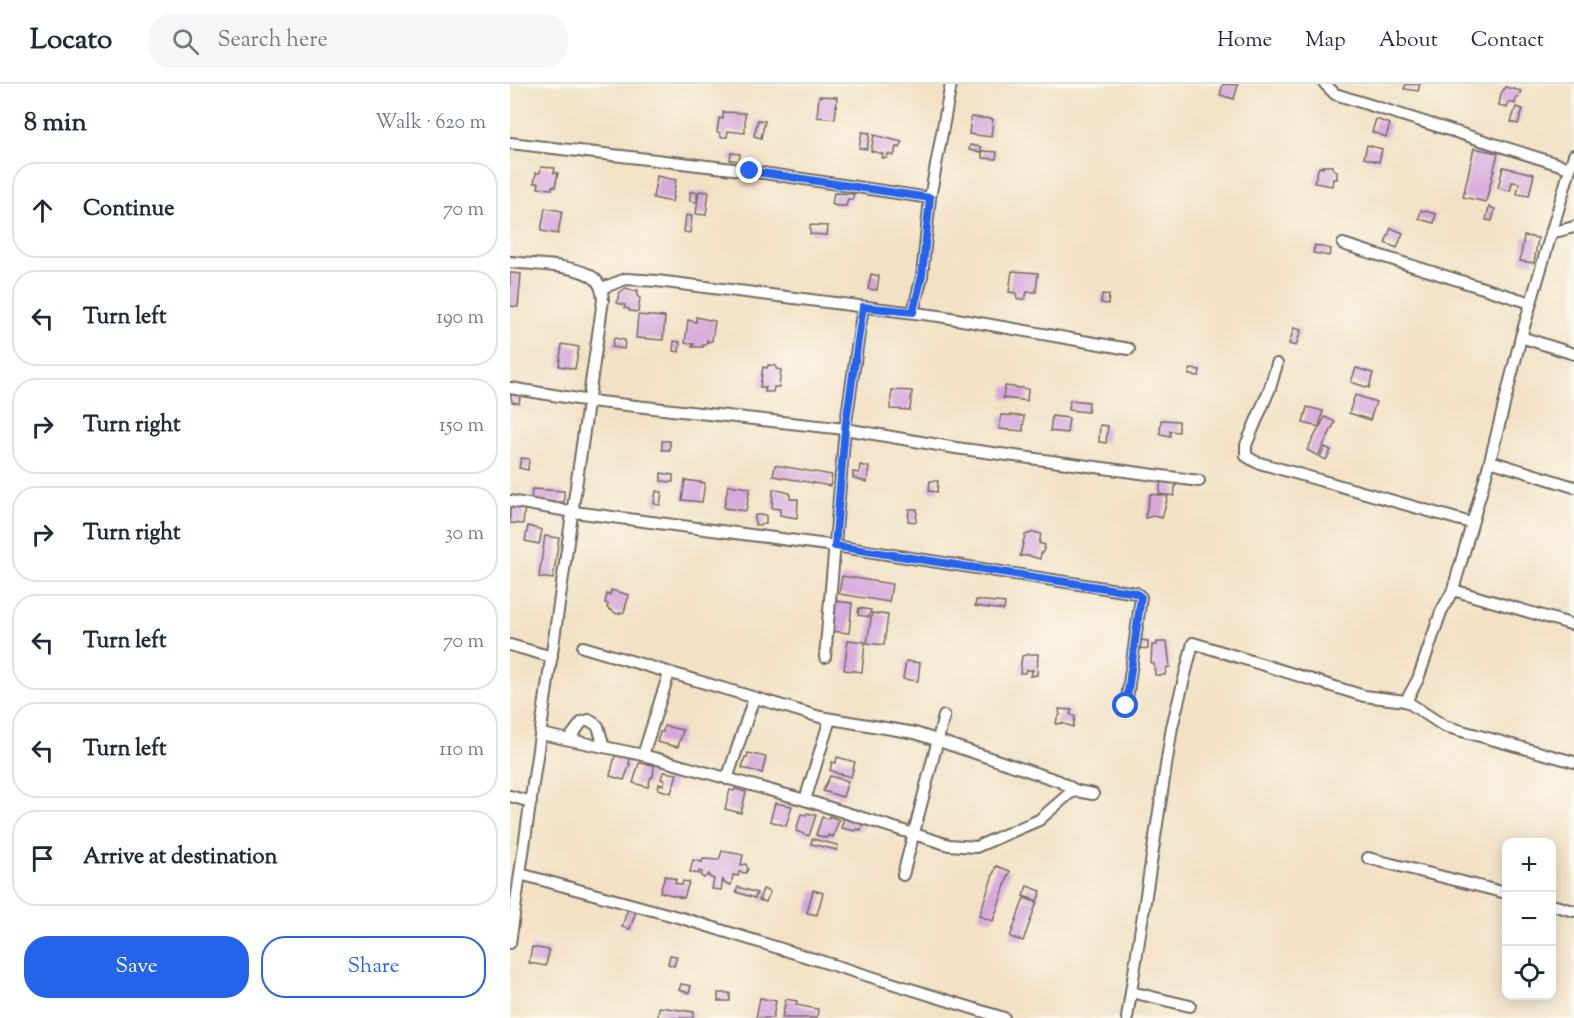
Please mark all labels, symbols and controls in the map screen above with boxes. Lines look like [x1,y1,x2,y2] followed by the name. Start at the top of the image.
[148,14,568,68] search box
[30,21,112,61] text: Locato
[169,25,202,58] icon: search
[217,25,328,57] text: Search here
[1217,26,1272,56] text: Home
[1305,26,1346,56] text: Map
[1379,26,1438,56] text: About
[1471,26,1544,56] text: Contact
[24,105,87,142] text: 8 min
[375,109,486,138] text: Walk · 620 m
[736,157,762,183] route end
[26,194,59,227] icon: ahead
[83,194,174,226] text: Continue
[443,196,484,225] text: 70 m
[26,302,59,335] icon: left
[83,302,166,334] text: Turn left
[436,304,484,333] text: 190 m
[26,410,59,443] icon: right
[83,410,180,442] text: Turn right
[439,412,484,441] text: 150 m
[26,518,59,551] icon: right
[83,518,180,550] text: Turn right
[445,520,484,549] text: 30 m
[26,626,59,659] icon: left
[83,626,166,658] text: Turn left
[443,628,484,657] text: 70 m
[1112,692,1138,718] route start
[26,734,59,767] icon: left
[83,734,166,766] text: Turn left
[439,736,484,765] text: 110 m
[1502,838,1556,1000] map controls
[1502,838,1556,892] button: +
[26,842,59,875] icon: arrive
[83,842,278,874] text: Arrive at destination
[1502,892,1556,946] button: −
[24,936,249,998] button: Save
[261,936,486,998] button: Share
[1502,946,1556,1000] button: locate

